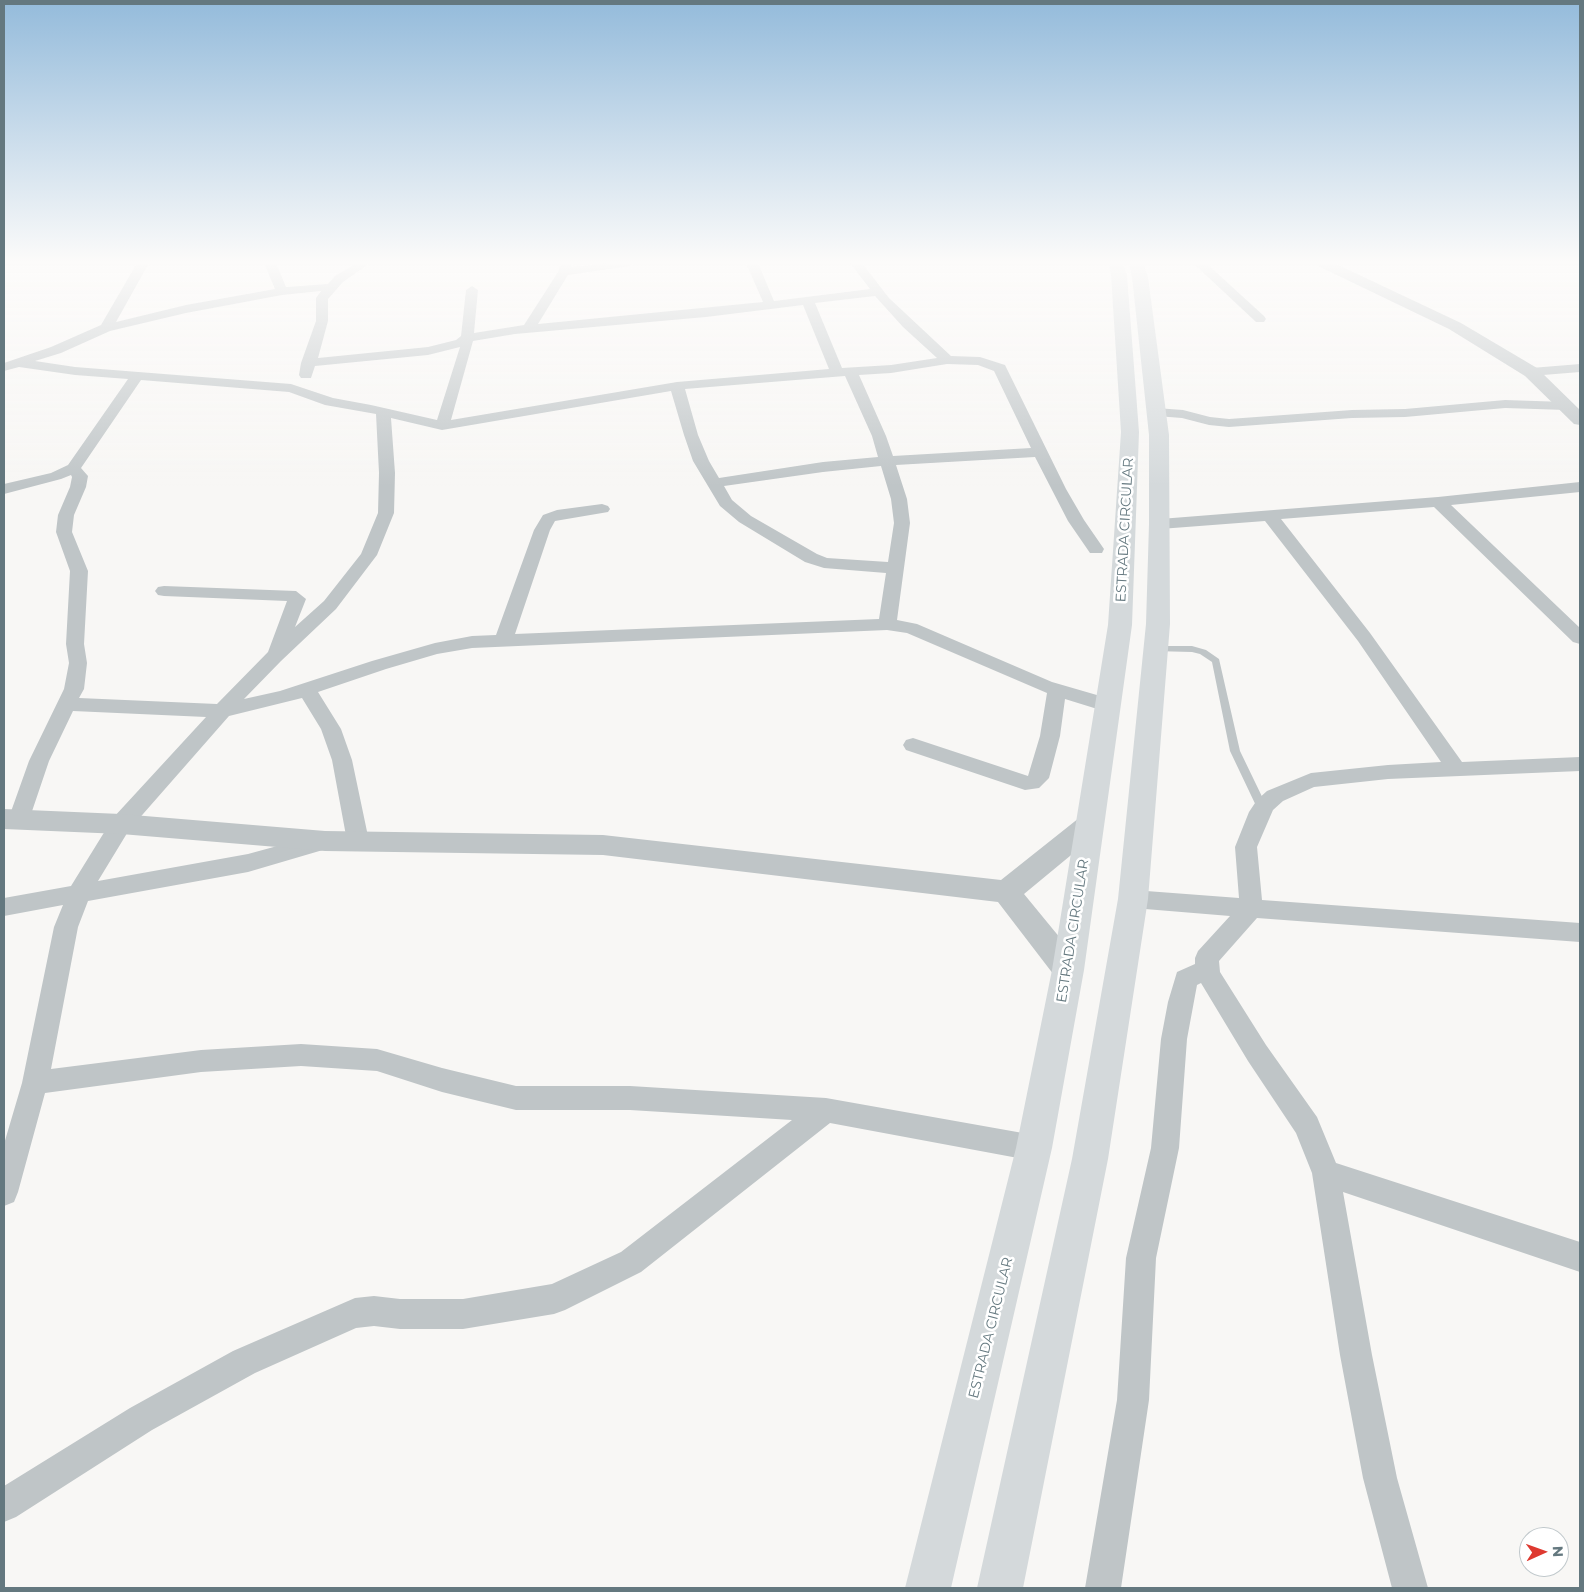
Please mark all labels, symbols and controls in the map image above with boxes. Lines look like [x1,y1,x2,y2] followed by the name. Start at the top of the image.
[1113,457,1137,603] street label: ESTRADA CIRCULAR
[1053,858,1093,1004] street label: ESTRADA CIRCULAR
[965,1256,1017,1400] street label: ESTRADA CIRCULAR
[1519,1527,1569,1577] north arrow
[1549,1546,1567,1557] text: N

